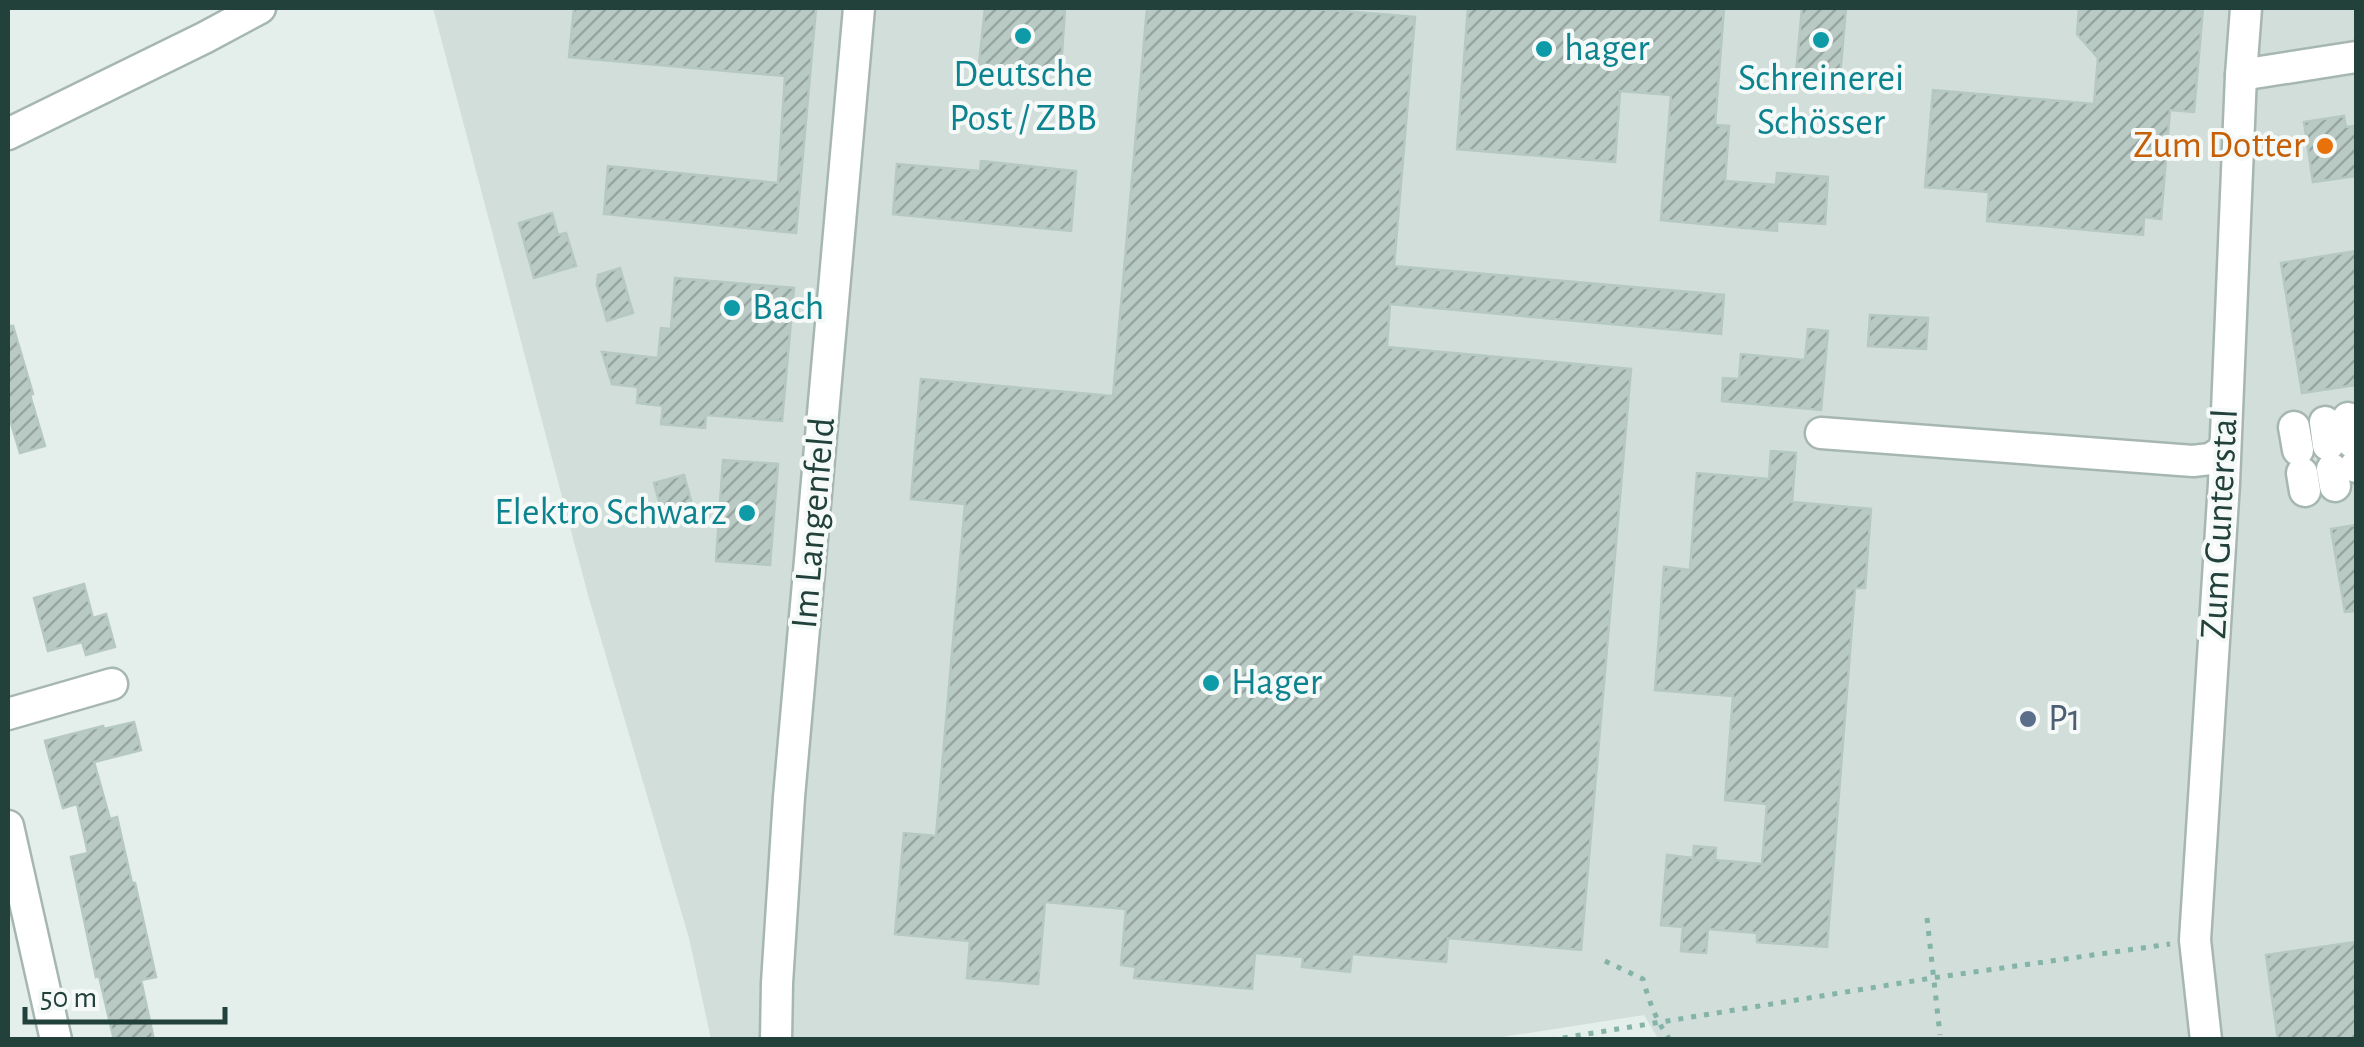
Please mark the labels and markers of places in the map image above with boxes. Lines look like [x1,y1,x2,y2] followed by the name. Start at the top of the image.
[1012,25,1034,47] marker: Deutsche Post / ZBB
[1810,29,1832,51] marker: Schreinerei Schösser
[1564,30,1650,68] place label: hager
[1533,38,1555,60] marker: hager
[949,56,1097,138] place label: Deutsche Post / ZBB
[1738,60,1904,142] place label: Schreinerei Schösser
[2133,127,2306,165] place label: Zum Dotter
[2314,135,2336,157] marker: Zum Dotter
[752,289,824,327] place label: Bach
[721,297,743,319] marker: Bach
[494,494,727,532] place label: Elektro Schwarz
[736,502,758,524] marker: Elektro Schwarz
[1231,664,1323,702] place label: Hager
[1200,672,1222,694] marker: Hager
[2048,700,2081,738] place label: P1
[2017,708,2039,730] marker: P1

